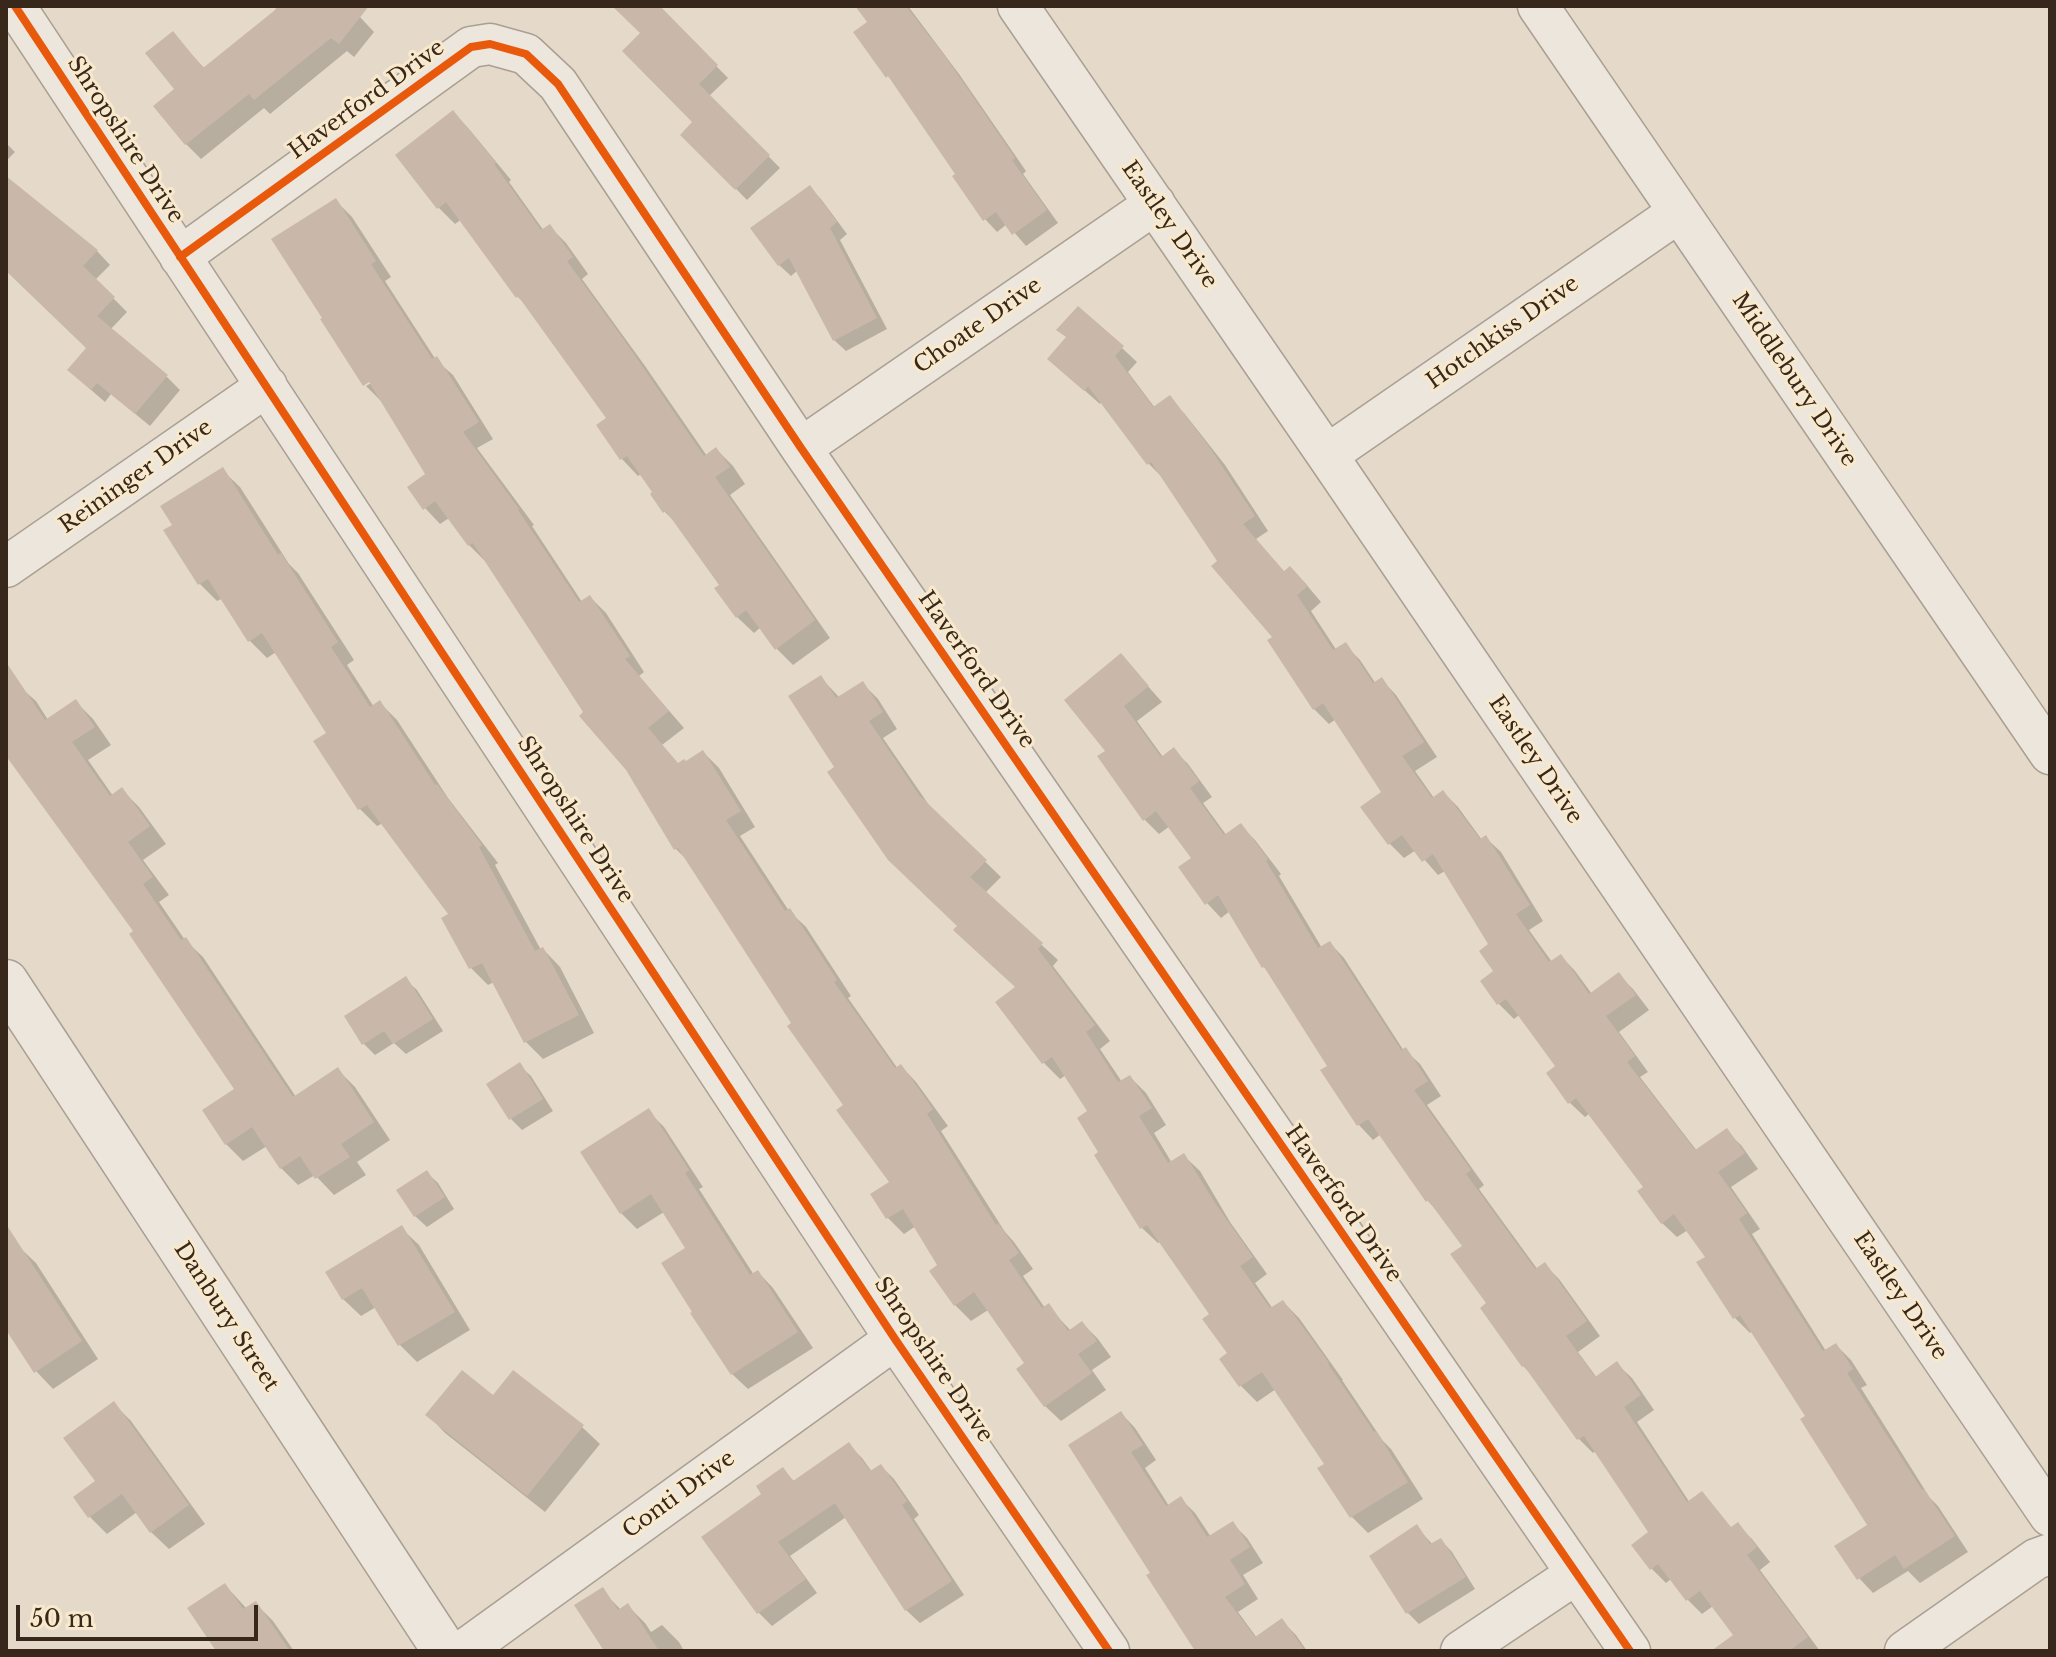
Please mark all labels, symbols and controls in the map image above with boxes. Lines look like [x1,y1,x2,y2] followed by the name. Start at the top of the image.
[284,35,450,165] street label: Haverford Drive
[61,52,189,228] street label: Shropshire Drive
[1115,156,1223,294] street label: Eastley Drive
[1422,271,1584,395] street label: Hotchkiss Drive
[909,272,1047,380] street label: Choate Drive
[1726,288,1862,472] street label: Middlebury Drive
[55,414,217,540] street label: Reininger Drive
[912,586,1040,754] street label: Haverford Drive
[1482,691,1588,829] street label: Eastley Drive
[511,732,639,908] street label: Shropshire Drive
[1279,1120,1407,1288] street label: Haverford Drive
[1847,1227,1953,1365] street label: Eastley Drive
[168,1237,284,1397] street label: Danbury Street
[868,1272,998,1448] street label: Shropshire Drive
[618,1445,740,1545] street label: Conti Drive
[20,1589,262,1639] scale bar
[30,1604,93,1633] text: 50 m

